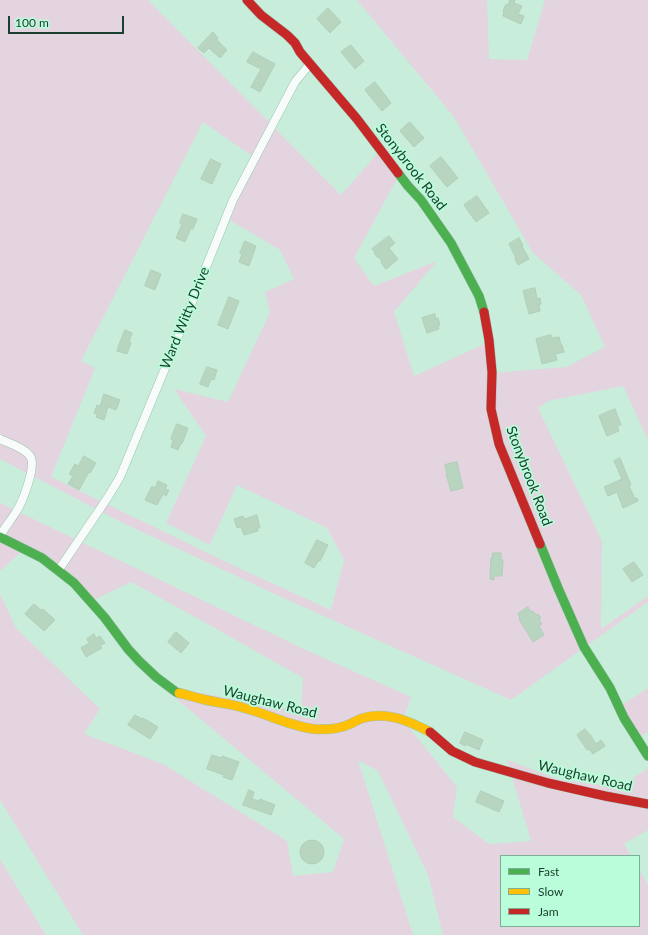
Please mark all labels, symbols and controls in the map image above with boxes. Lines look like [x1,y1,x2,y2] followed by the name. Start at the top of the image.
[10,8,126,34] scale bar
[15,15,49,30] text: 100 m
[372,120,450,214] street label: Stonybrook Road
[157,265,213,371] street label: Ward Witty Drive
[502,424,556,528] street label: Stonybrook Road
[221,682,319,722] street label: Waughaw Road
[536,757,634,795] street label: Waughaw Road
[500,855,640,927] legend
[538,864,559,879] text: Fast
[538,884,563,899] text: Slow
[538,904,559,919] text: Jam

